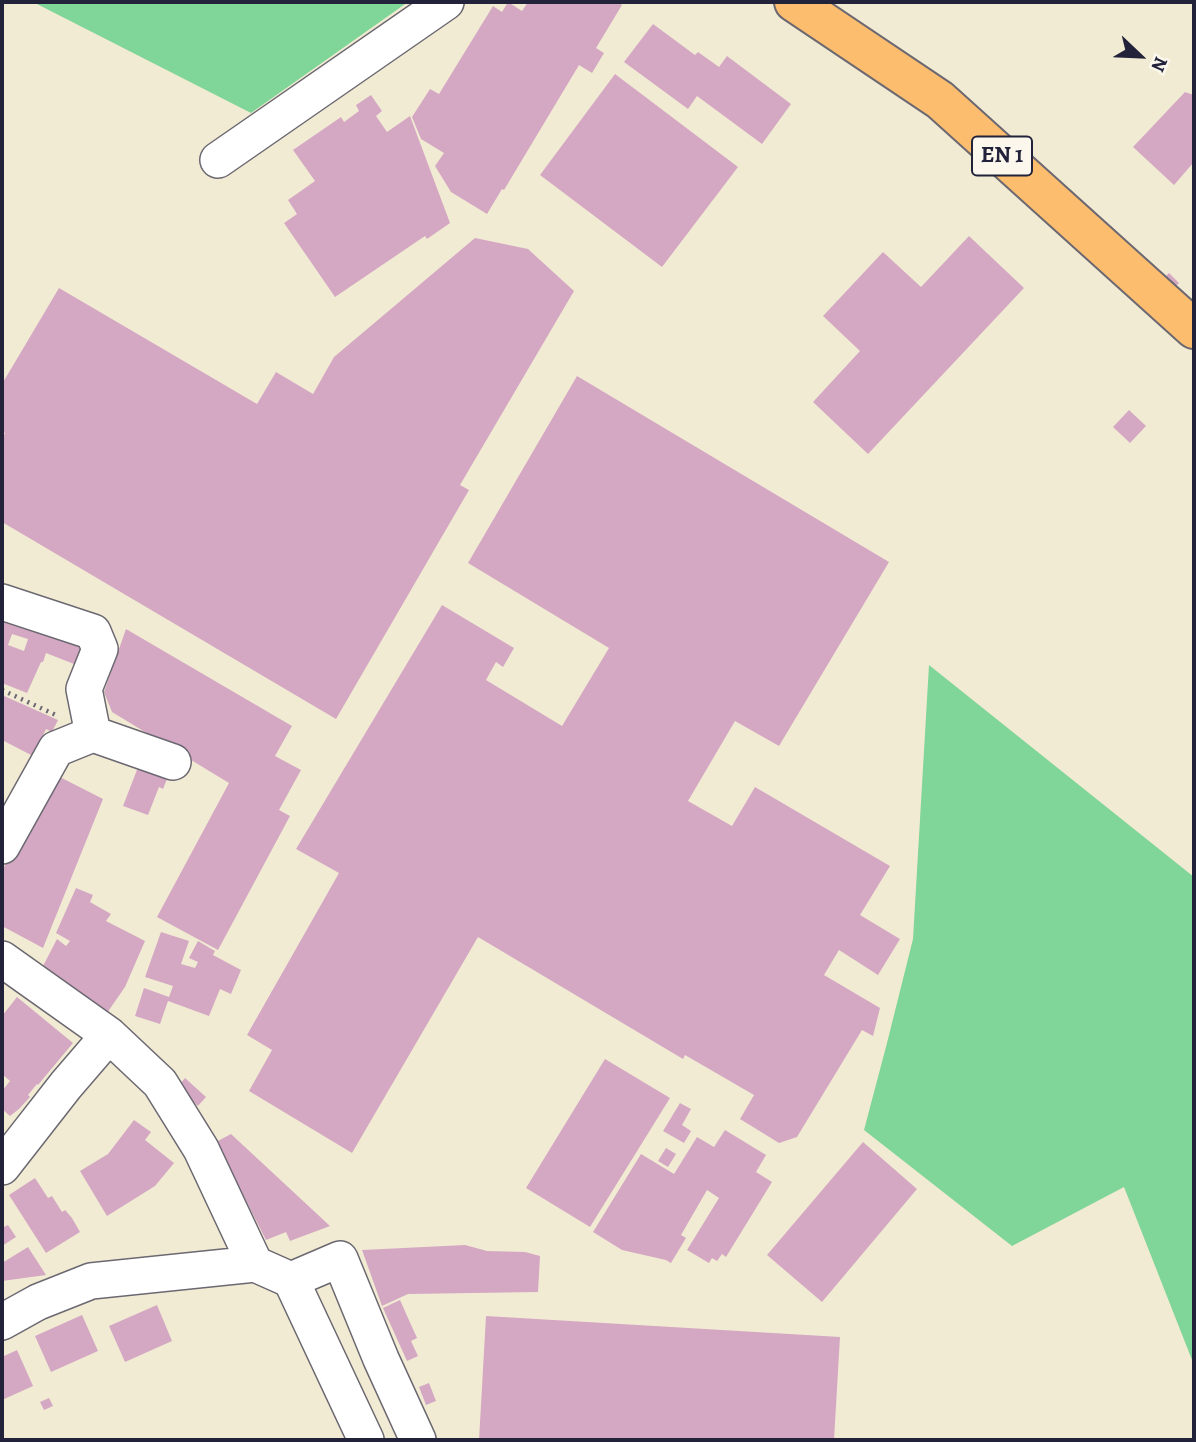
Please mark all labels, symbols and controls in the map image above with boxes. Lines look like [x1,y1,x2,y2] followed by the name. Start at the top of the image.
[1105,21,1175,91] north arrow
[1145,53,1174,76] text: N
[972,136,1032,176] road number: EN 1

